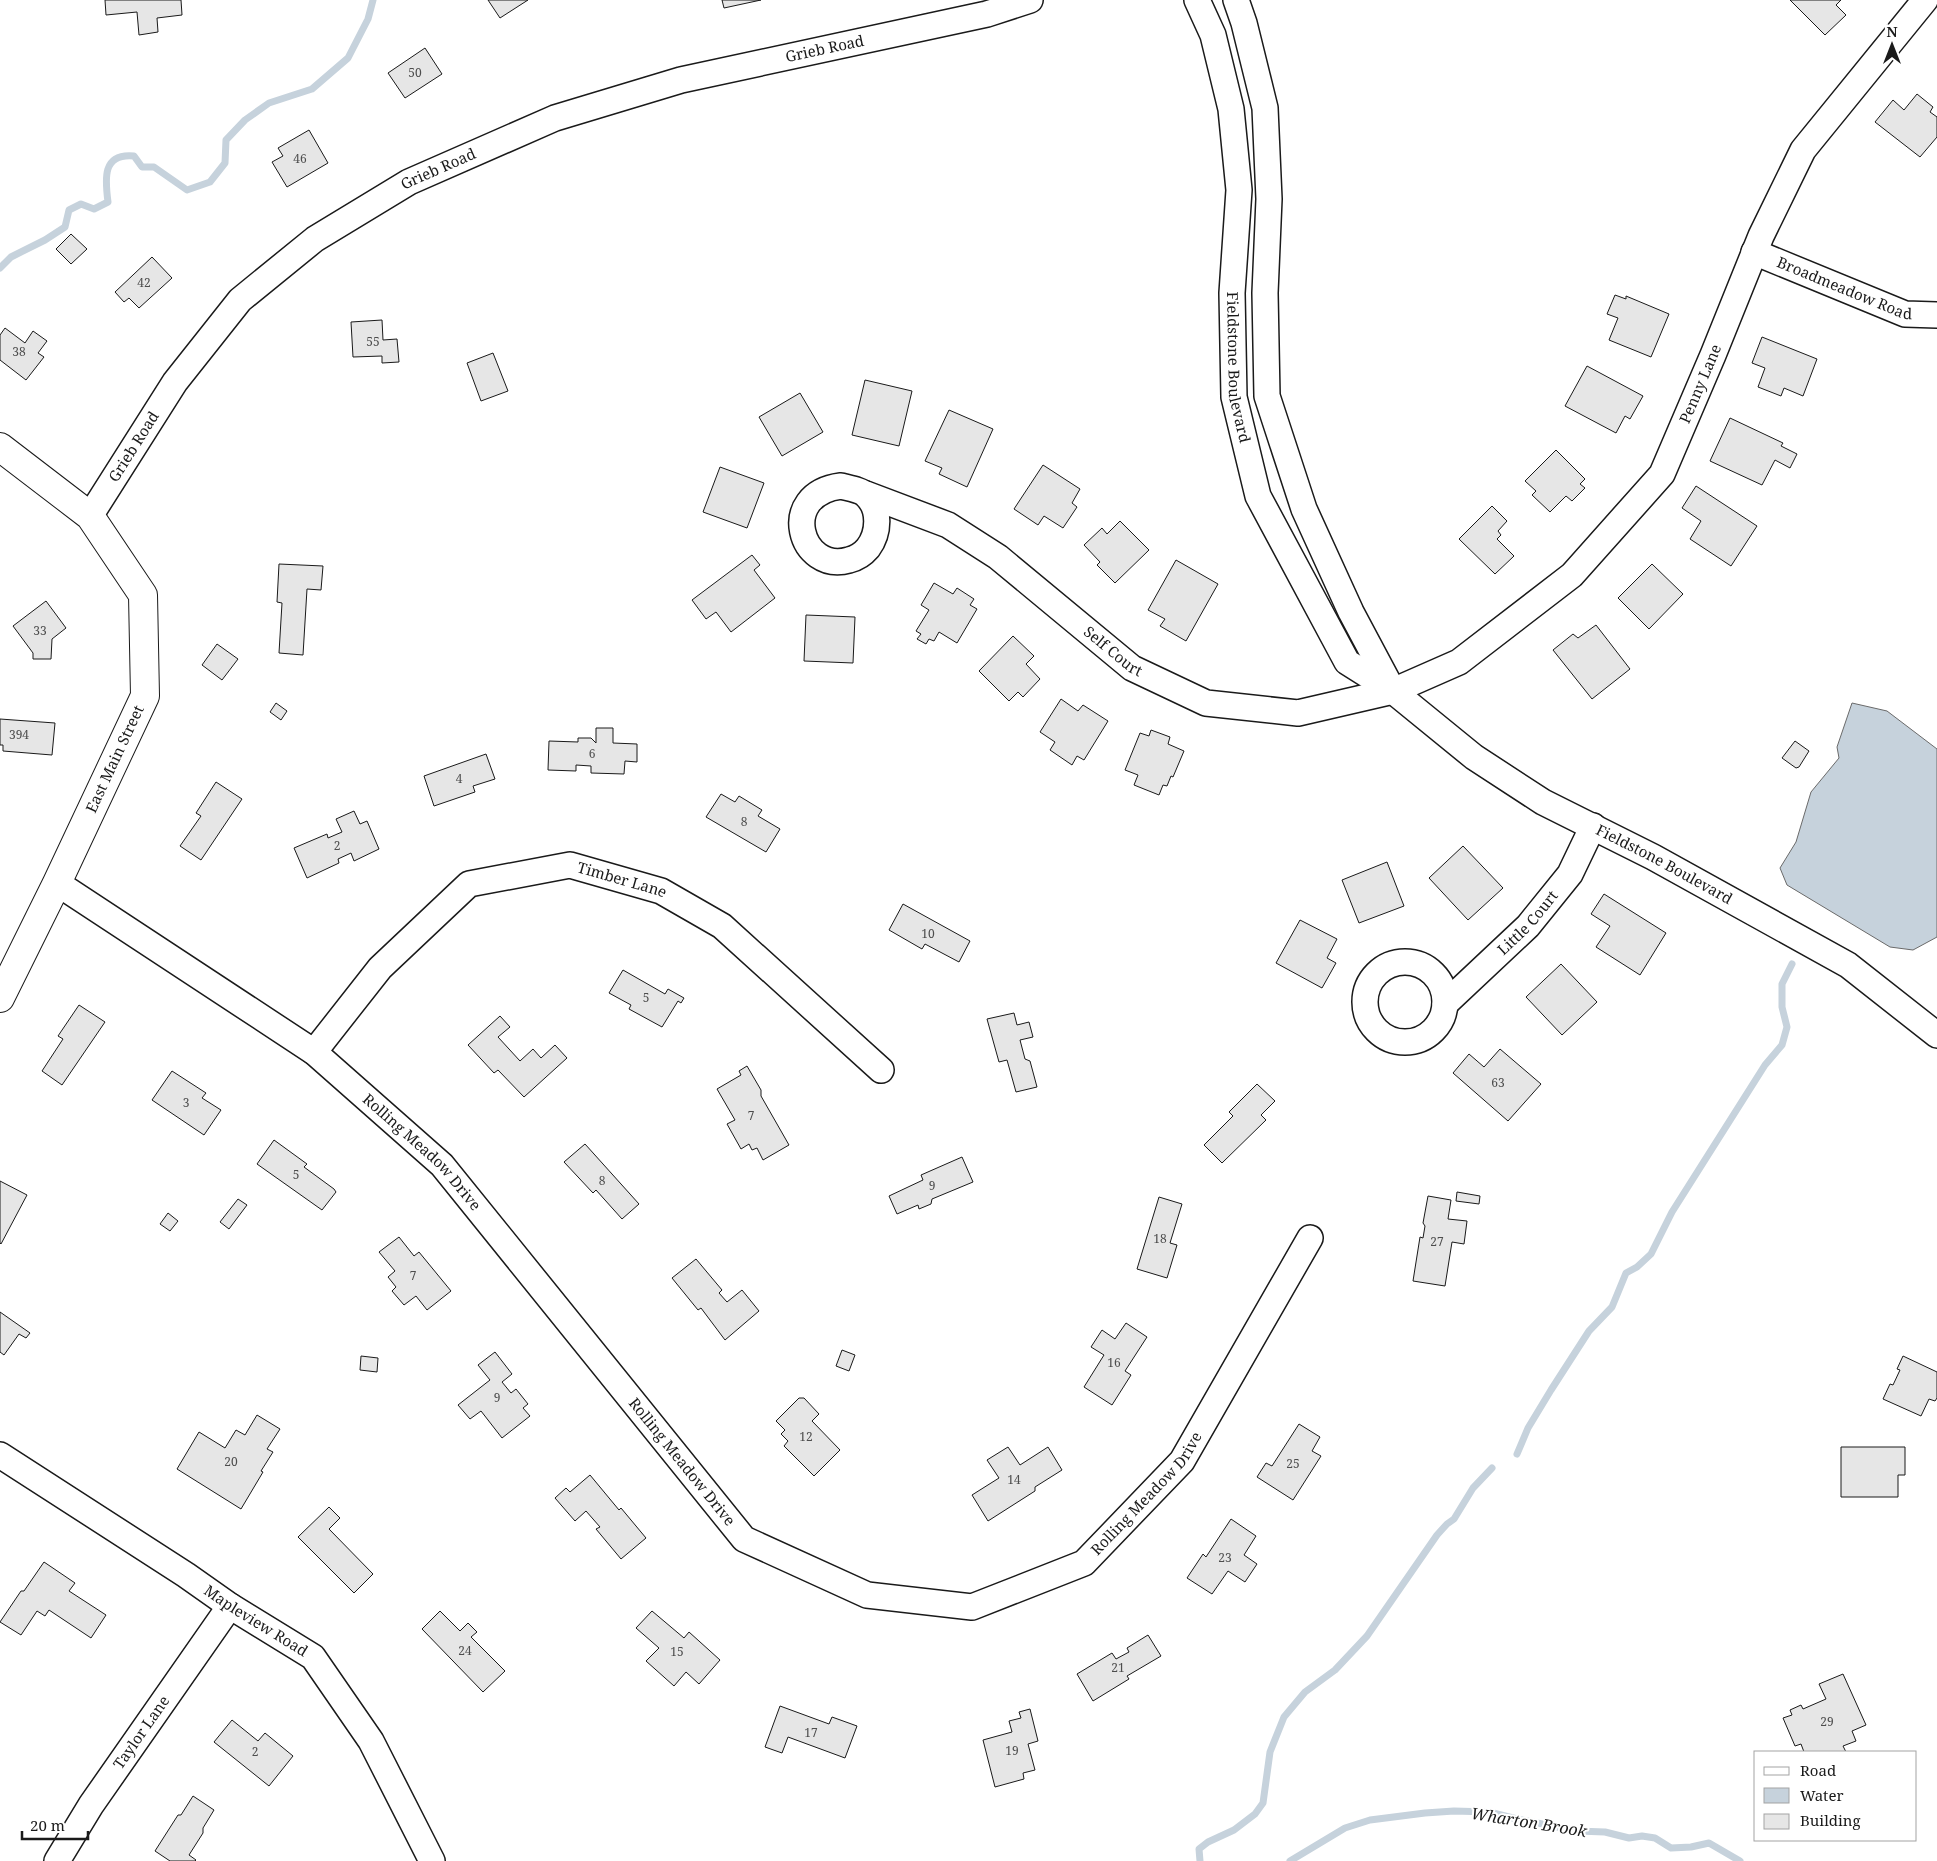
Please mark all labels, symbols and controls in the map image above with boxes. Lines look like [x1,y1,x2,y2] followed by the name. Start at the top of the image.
[1867,20,1917,70] north arrow
[1886,22,1898,41] text: N
[783,30,866,66] street label: Grieb Road
[408,64,422,81] house number: 50
[397,143,479,194] street label: Grieb Road
[293,150,307,167] house number: 46
[1774,252,1912,323] street label: Broadmeadow Road
[137,274,151,291] house number: 42
[1223,291,1256,445] street label: Fieldstone Boulevard
[366,333,380,350] house number: 55
[1674,341,1725,426] street label: Penny Lane
[12,343,26,360] house number: 38
[103,407,163,485] street label: Grieb Road
[1080,621,1146,680] street label: Self Court
[33,622,47,639] house number: 33
[80,702,148,816] street label: East Main Street
[9,726,29,743] house number: 394
[589,745,596,762] house number: 6
[456,770,463,787] house number: 4
[741,813,748,830] house number: 8
[1593,819,1736,908] street label: Fieldstone Boulevard
[334,837,340,854] house number: 2
[575,857,671,901] street label: Timber Lane
[1492,886,1562,959] street label: Little Court
[921,925,935,942] house number: 10
[643,989,649,1006] house number: 5
[1491,1074,1505,1091] house number: 63
[359,1089,486,1214] street label: Rolling Meadow Drive
[183,1094,190,1111] house number: 3
[748,1107,755,1124] house number: 7
[293,1166,299,1183] house number: 5
[599,1172,606,1189] house number: 8
[929,1177,935,1194] house number: 9
[1153,1230,1167,1247] house number: 18
[1430,1233,1444,1250] house number: 27
[410,1267,417,1284] house number: 7
[1107,1354,1121,1371] house number: 16
[494,1389,500,1406] house number: 9
[625,1393,740,1529] street label: Rolling Meadow Drive
[799,1428,813,1445] house number: 12
[1086,1428,1206,1559] street label: Rolling Meadow Drive
[224,1453,238,1470] house number: 20
[1286,1455,1300,1472] house number: 25
[1007,1471,1021,1488] house number: 14
[1218,1549,1232,1566] house number: 23
[201,1580,312,1660] street label: Mapleview Road
[458,1642,472,1659] house number: 24
[670,1643,684,1660] house number: 15
[1111,1659,1125,1676] house number: 21
[108,1691,173,1773] street label: Taylor Lane
[1820,1713,1834,1730] house number: 29
[804,1724,818,1741] house number: 17
[1005,1742,1019,1759] house number: 19
[252,1743,258,1760] house number: 2
[1754,1751,1917,1841] legend
[1800,1760,1836,1780] text: Road
[1800,1785,1843,1805] text: Water
[1470,1802,1589,1842] water label: Wharton Brook
[22,1808,89,1840] scale bar
[1800,1810,1861,1830] text: Building
[30,1815,65,1835] text: 20 m

